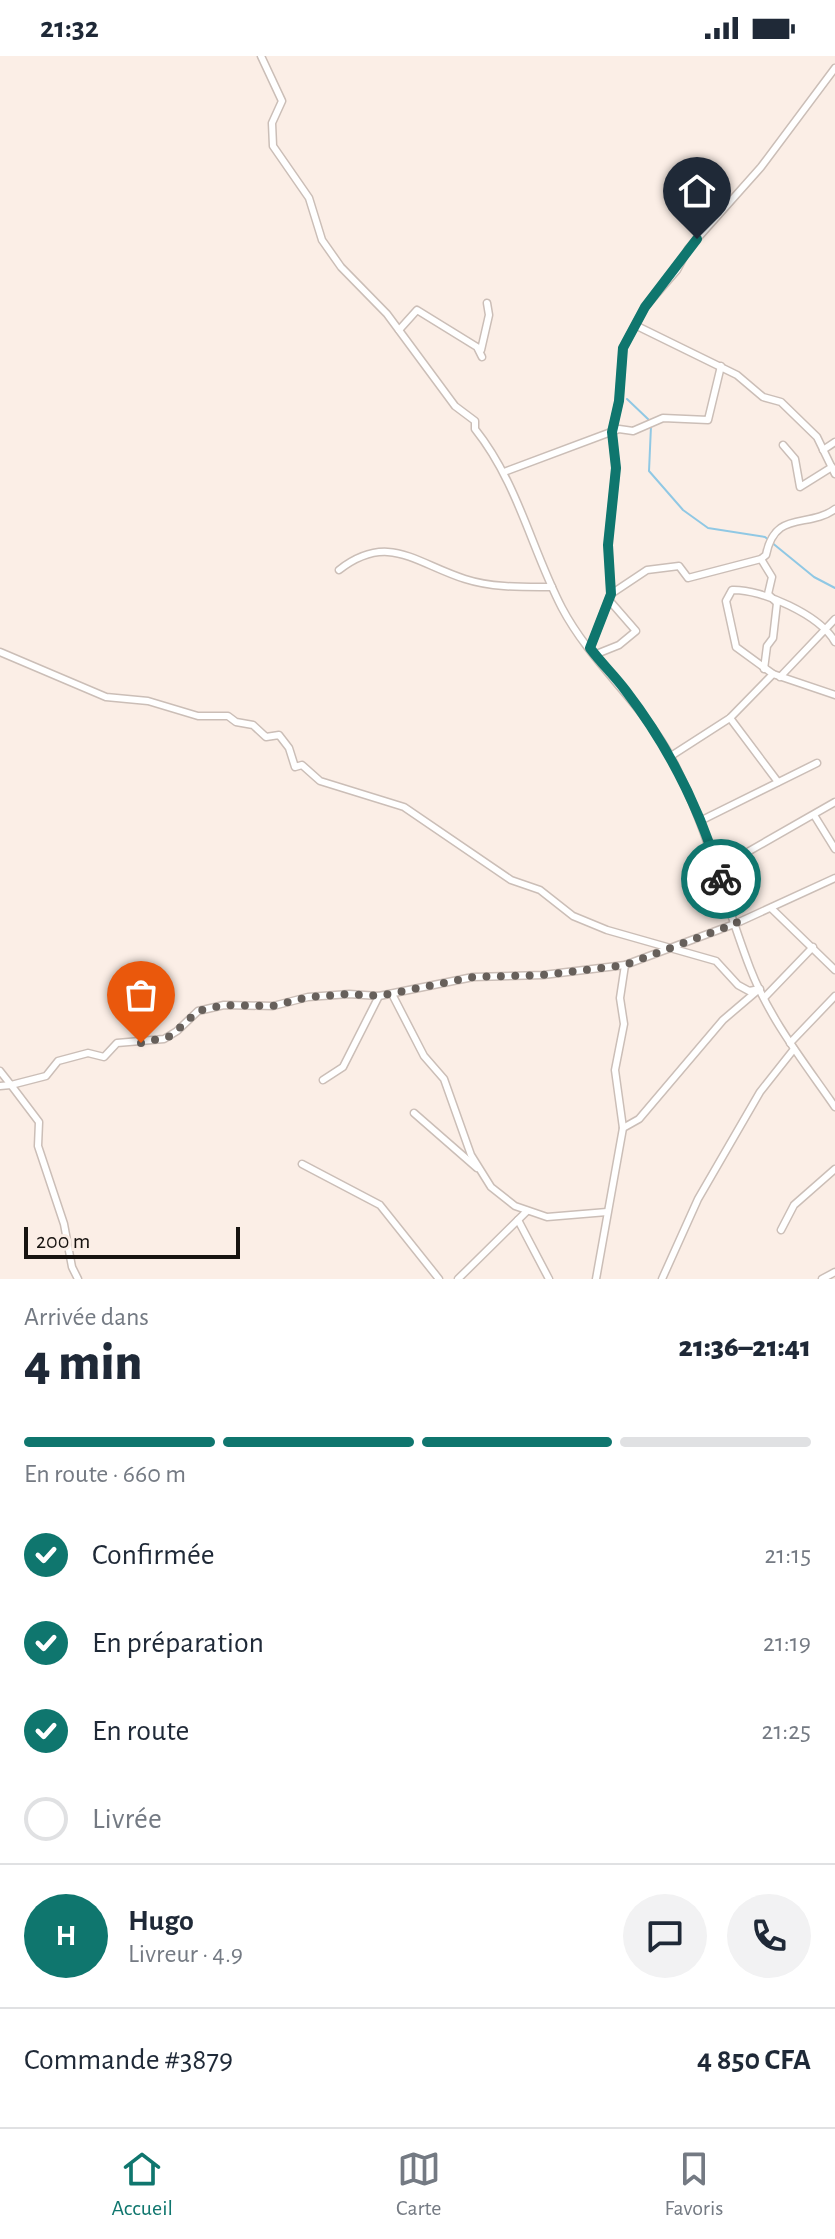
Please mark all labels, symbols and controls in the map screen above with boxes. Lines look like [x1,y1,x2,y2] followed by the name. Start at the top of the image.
[40,13,99,43] text: 21:32
[663,157,731,239] pin
[675,169,719,213] icon: home
[681,839,761,919] courier
[699,857,743,901] icon: bike
[107,961,175,1043] pin
[119,973,163,1017] icon: bag
[24,1223,240,1259] scale bar
[36,1230,90,1252] text: 200 m
[24,1304,149,1330] text: Arrivée dans
[679,1332,811,1362] text: 21:36–21:41
[24,1337,142,1389] text: 4 min
[24,1461,186,1487] text: En route · 660 m
[24,1533,68,1577] icon: check
[92,1540,215,1570] text: Confirmée
[764,1542,811,1568] text: 21:15
[24,1621,68,1665] icon: check
[92,1628,264,1658] text: En préparation
[763,1630,811,1656] text: 21:19
[24,1709,68,1753] icon: check
[92,1716,189,1746] text: En route
[762,1718,811,1744] text: 21:25
[92,1804,162,1834] text: Livrée
[623,1894,707,1978] button: chat
[727,1894,811,1978] button: phone
[128,1906,194,1936] text: Hugo
[56,1921,76,1951] text: H
[128,1941,243,1967] text: Livreur · 4.9
[24,2045,233,2075] text: Commande #3879
[697,2045,811,2075] text: 4 850 CFA
[112,2147,173,2221] tab: Accueil
[396,2147,441,2221] tab: Carte
[664,2147,723,2221] tab: Favoris

